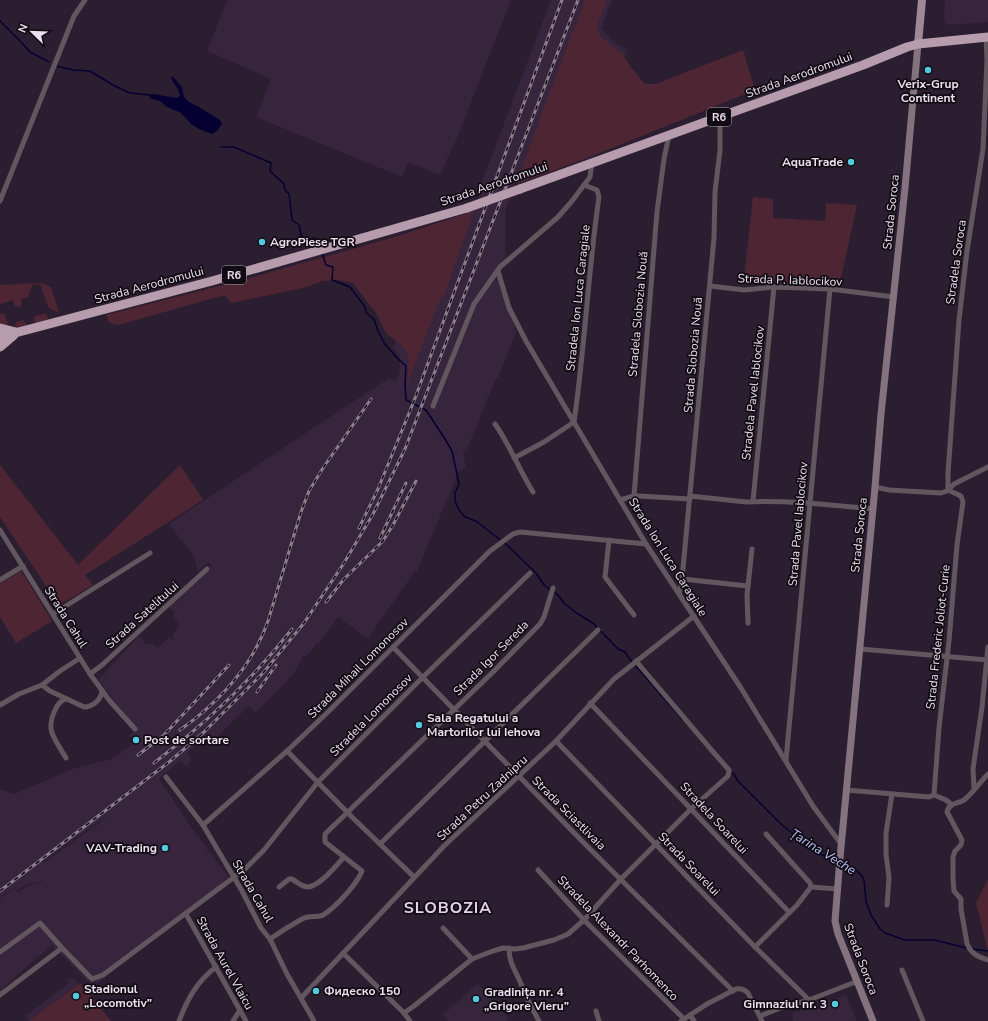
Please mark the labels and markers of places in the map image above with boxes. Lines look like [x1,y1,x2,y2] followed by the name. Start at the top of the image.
[923,65,933,75] marker: Verix-Grup Continent
[896,76,959,106] place label: Verix-Grup Continent
[782,154,843,170] place label: AquaTrade
[846,157,856,167] marker: AquaTrade
[270,234,355,250] place label: AgroPiese TGR
[257,237,267,247] marker: AgroPiese TGR
[427,710,540,740] place label: Sala Regatului a Martorilor lui Iehova
[414,720,424,730] marker: Sala Regatului a Martorilor lui Iehova
[144,732,230,748] place label: Post de sortare
[131,735,141,745] marker: Post de sortare
[85,840,157,856] place label: VAV-Trading
[160,843,170,853] marker: VAV-Trading
[84,981,152,1011] place label: Stadionul „Locomotiv”
[324,983,400,999] place label: Фидеско 150
[484,984,569,1014] place label: Gradinița nr. 4 „Grigore Vieru”
[311,986,321,996] marker: Фидеско 150
[71,991,81,1001] marker: Stadionul „Locomotiv”
[471,994,481,1004] marker: Gradinița nr. 4 „Grigore Vieru”
[743,996,827,1012] place label: Gimnaziul nr. 3
[830,999,840,1009] marker: Gimnaziul nr. 3

